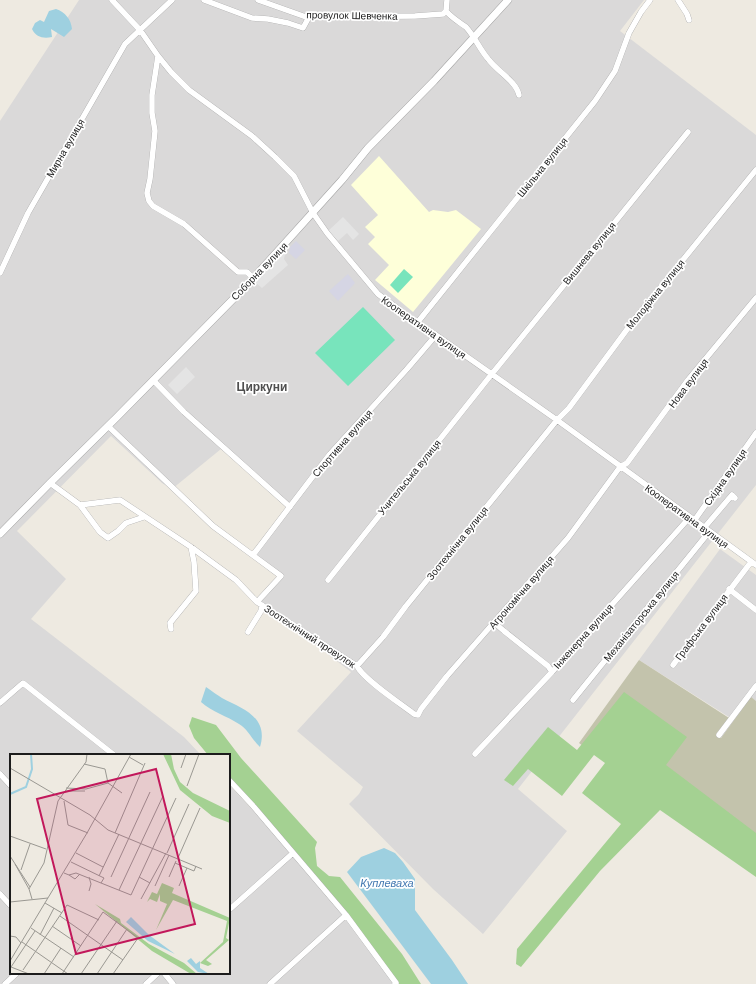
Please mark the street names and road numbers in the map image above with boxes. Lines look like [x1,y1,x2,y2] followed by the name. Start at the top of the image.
[306,9,398,22] street label: провулок Шевченка
[44,117,87,179] street label: Мирна вулиця
[515,135,570,199] street label: Шкільна вулиця
[561,220,618,287] street label: Вишнева вулиця
[229,240,290,302] street label: Соборна вулиця
[624,257,687,331] street label: Молодіжна вулиця
[379,294,468,361] street label: Кооперативна вулиця
[666,357,710,410] street label: Нова вулиця
[310,408,375,479] street label: Спортивна вулиця
[376,438,443,517] street label: Учительська вулиця
[702,447,749,508] street label: Східна вулиця
[643,482,731,550] street label: Кооперативна вулиця
[424,504,490,582] street label: Зоотехнічна вулиця
[487,554,556,631] street label: Агрономічна вулиця
[602,569,681,664] street label: Механізаторська вулиця
[673,592,730,662] street label: Графська вулиця
[551,602,615,671] street label: Інженерна вулиця
[262,603,358,670] street label: Зоотехнічний провулок

